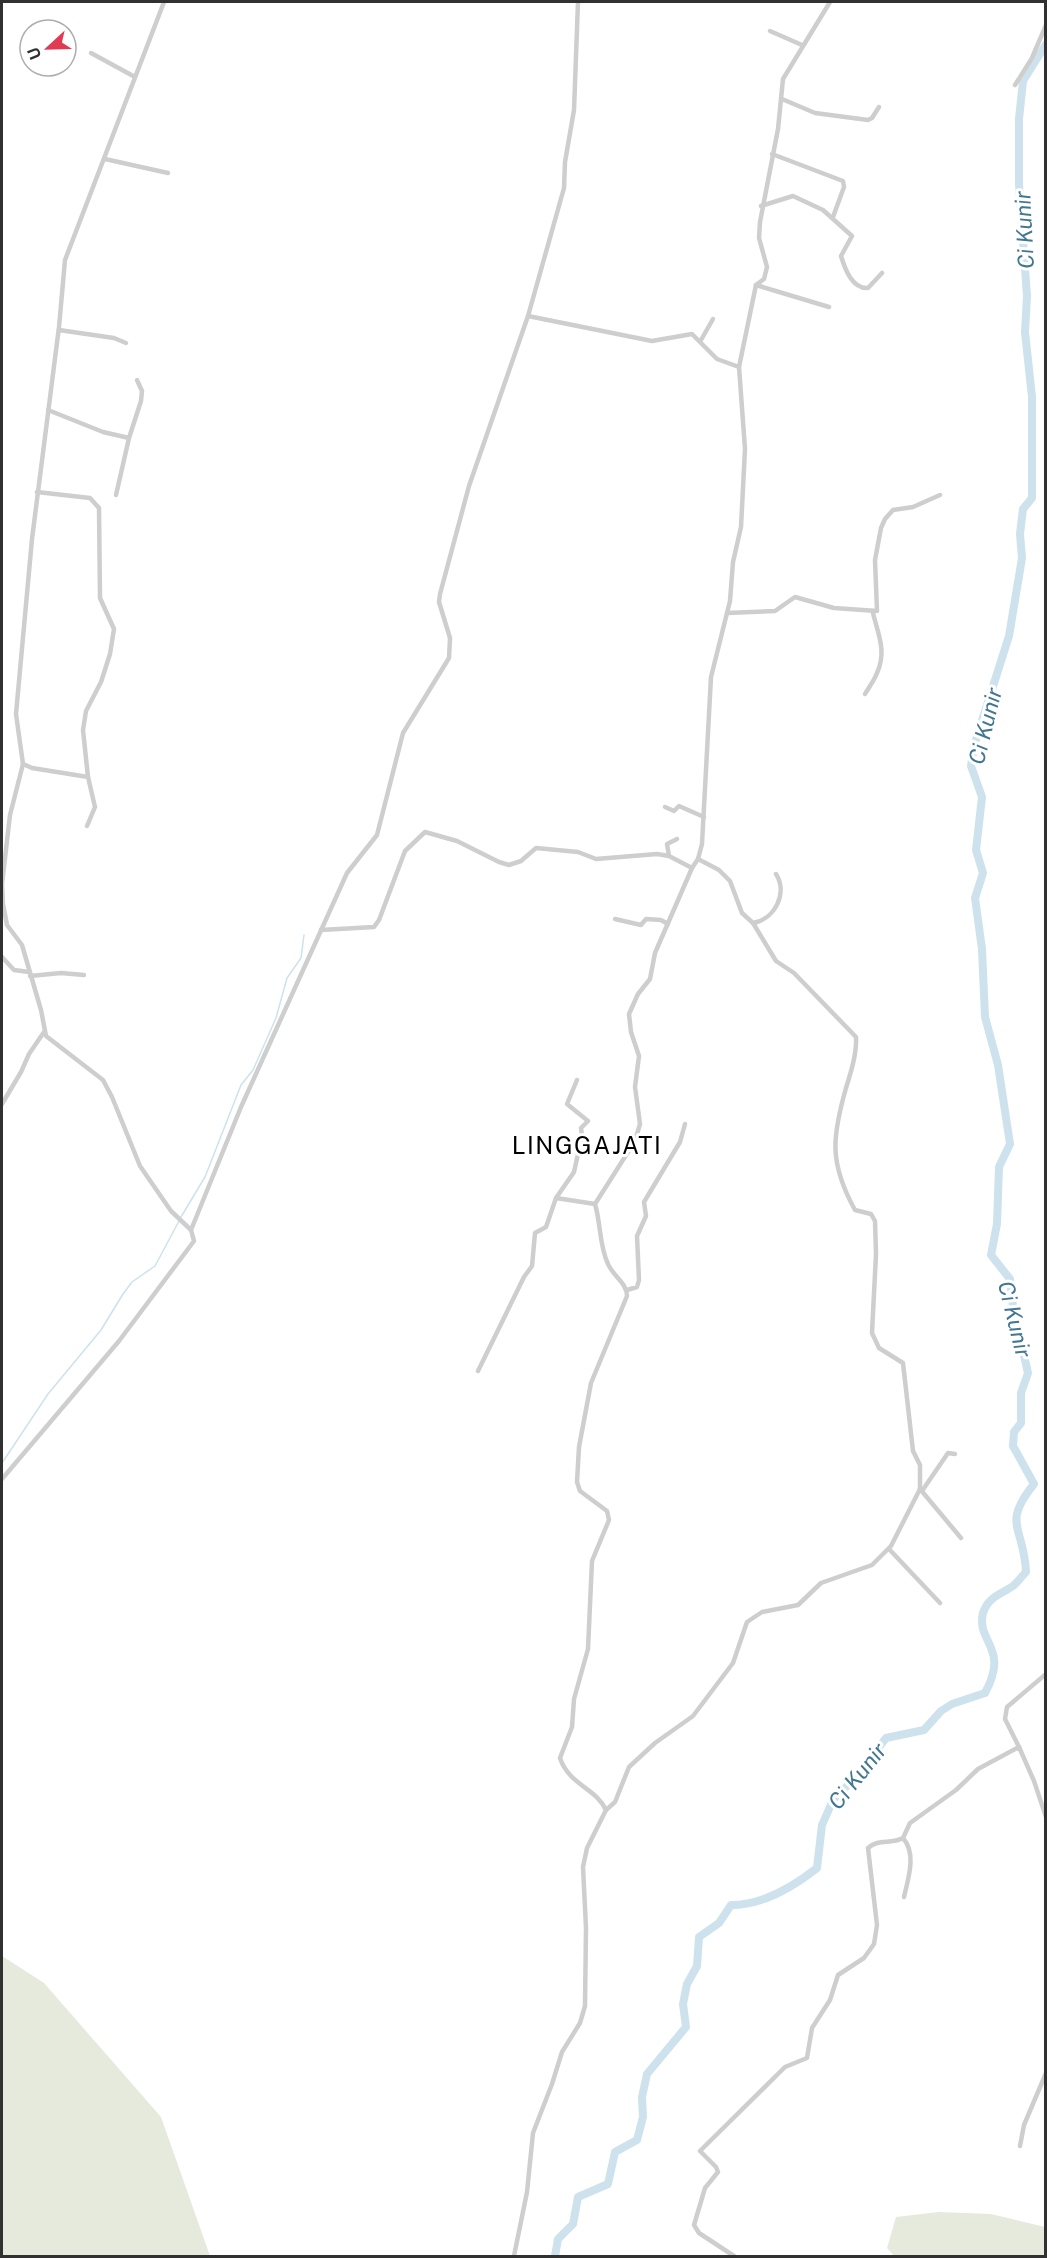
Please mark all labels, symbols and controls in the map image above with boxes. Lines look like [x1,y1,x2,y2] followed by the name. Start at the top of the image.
[18,18,78,78] north arrow
[24,44,46,62] text: U
[1009,190,1039,270] water label: Ci Kunir
[963,684,1007,767] water label: Ci Kunir
[512,1131,662,1159] district label: LINGGAJATI
[993,1278,1037,1361] water label: Ci Kunir
[822,1737,892,1814] water label: Ci Kunir

